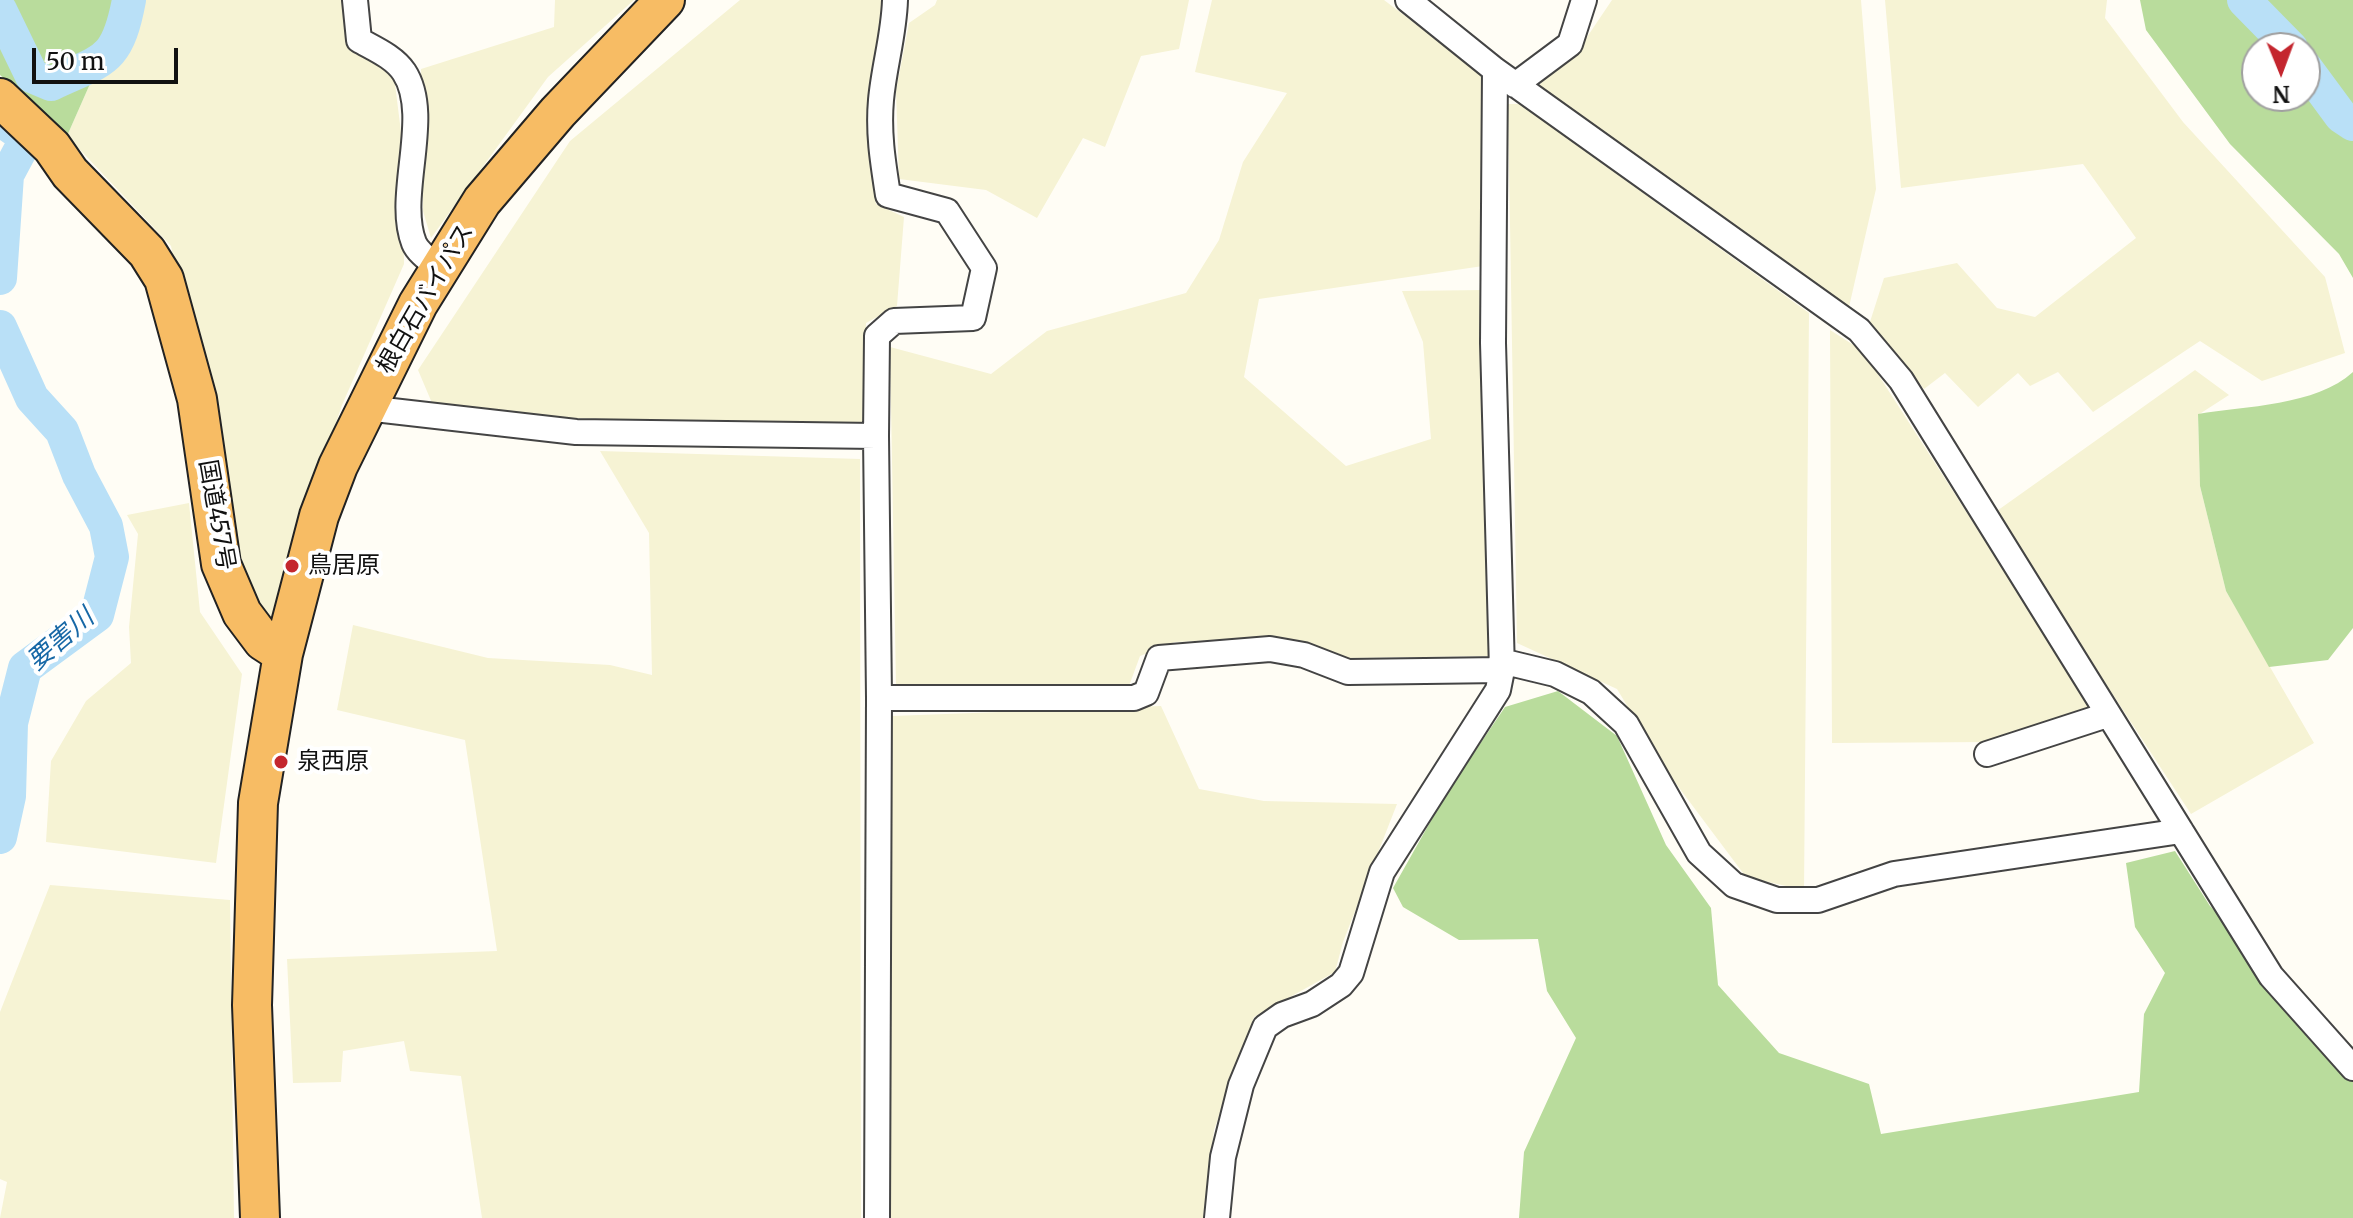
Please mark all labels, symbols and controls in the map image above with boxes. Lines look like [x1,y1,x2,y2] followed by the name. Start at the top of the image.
[36,32,182,82] scale bar
[2241,32,2321,112] north arrow
[46,46,105,77] text: 50 m
[2272,80,2290,108] text: N
[372,219,480,379] street label: 根白石バイパス
[192,458,240,572] street label: 国道457号
[308,552,380,580] place label: 鳥居原
[283,557,301,575] marker: 鳥居原
[21,603,101,677] water label: 要害川
[297,748,369,776] place label: 泉西原
[272,753,290,771] marker: 泉西原

